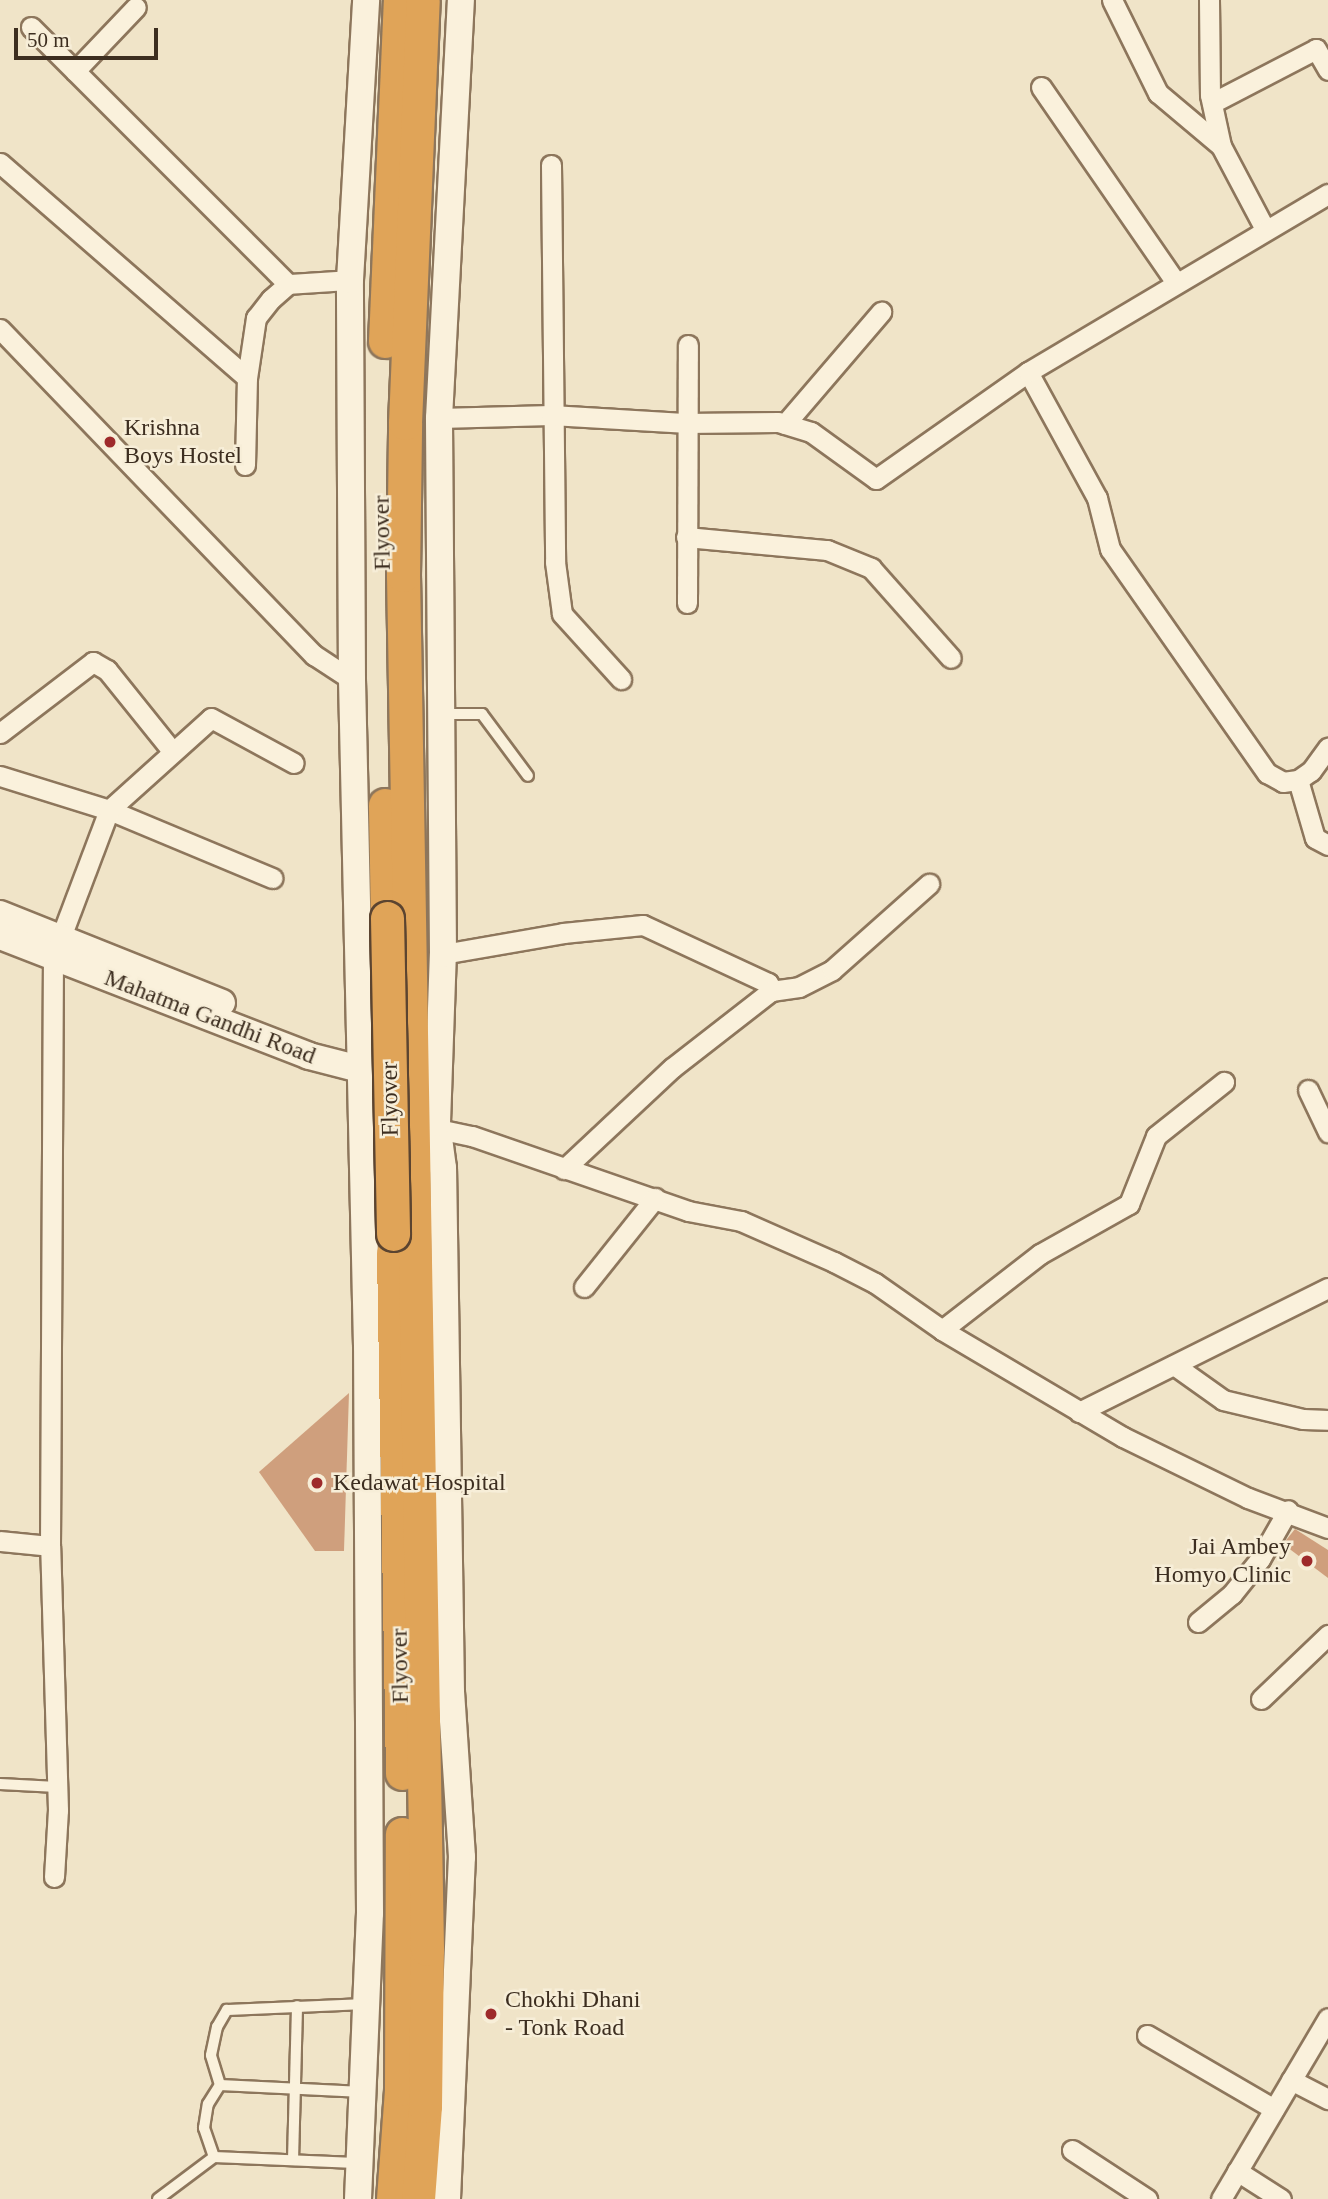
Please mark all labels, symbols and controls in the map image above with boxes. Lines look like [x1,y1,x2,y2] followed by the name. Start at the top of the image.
[18,14,161,58] scale bar
[27,28,70,52] text: 50 m
[124,414,256,470] place label: Krishna Boys Hostel
[102,434,118,450] marker: Krishna Boys Hostel
[367,492,397,574] street label: Flyover
[84,957,336,1077] street label: Mahatma Gandhi Road
[375,1058,405,1140] street label: Flyover
[333,1469,530,1497] place label: Kedawat Hospital
[307,1473,327,1493] marker: Kedawat Hospital
[1143,1533,1291,1589] place label: Jai Ambey Homyo Clinic
[1297,1551,1317,1571] marker: Jai Ambey Homyo Clinic
[385,1625,415,1707] street label: Flyover
[505,1986,656,2042] place label: Chokhi Dhani - Tonk Road
[483,2006,499,2022] marker: Chokhi Dhani - Tonk Road

